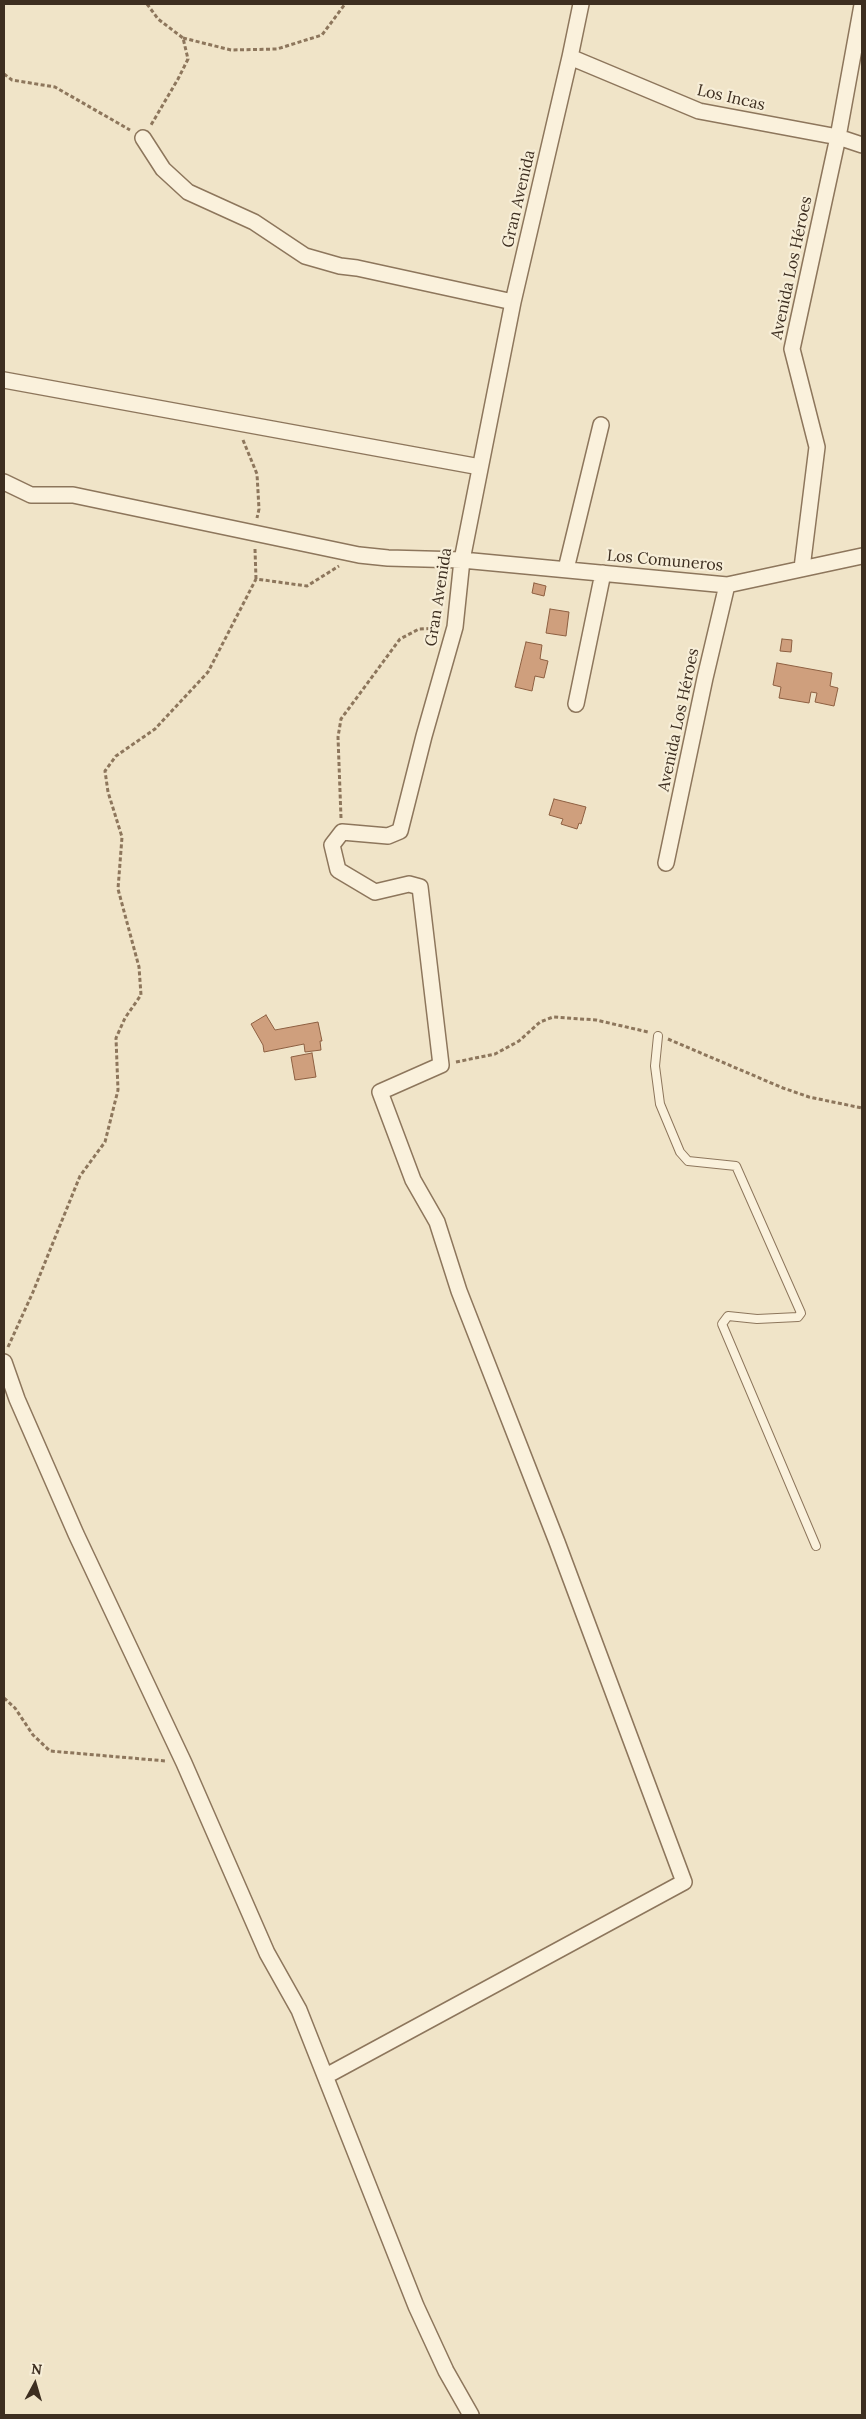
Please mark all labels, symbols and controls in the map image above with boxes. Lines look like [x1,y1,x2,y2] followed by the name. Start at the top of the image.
[695,81,767,115] street label: Los Incas
[498,148,540,250] street label: Gran Avenida
[767,195,817,341] street label: Avenida Los Héroes
[422,546,456,648] street label: Gran Avenida
[606,546,724,576] street label: Los Comuneros
[654,647,704,793] street label: Avenida Los Héroes
[10,2359,60,2409] north arrow
[30,2360,43,2379] text: N

